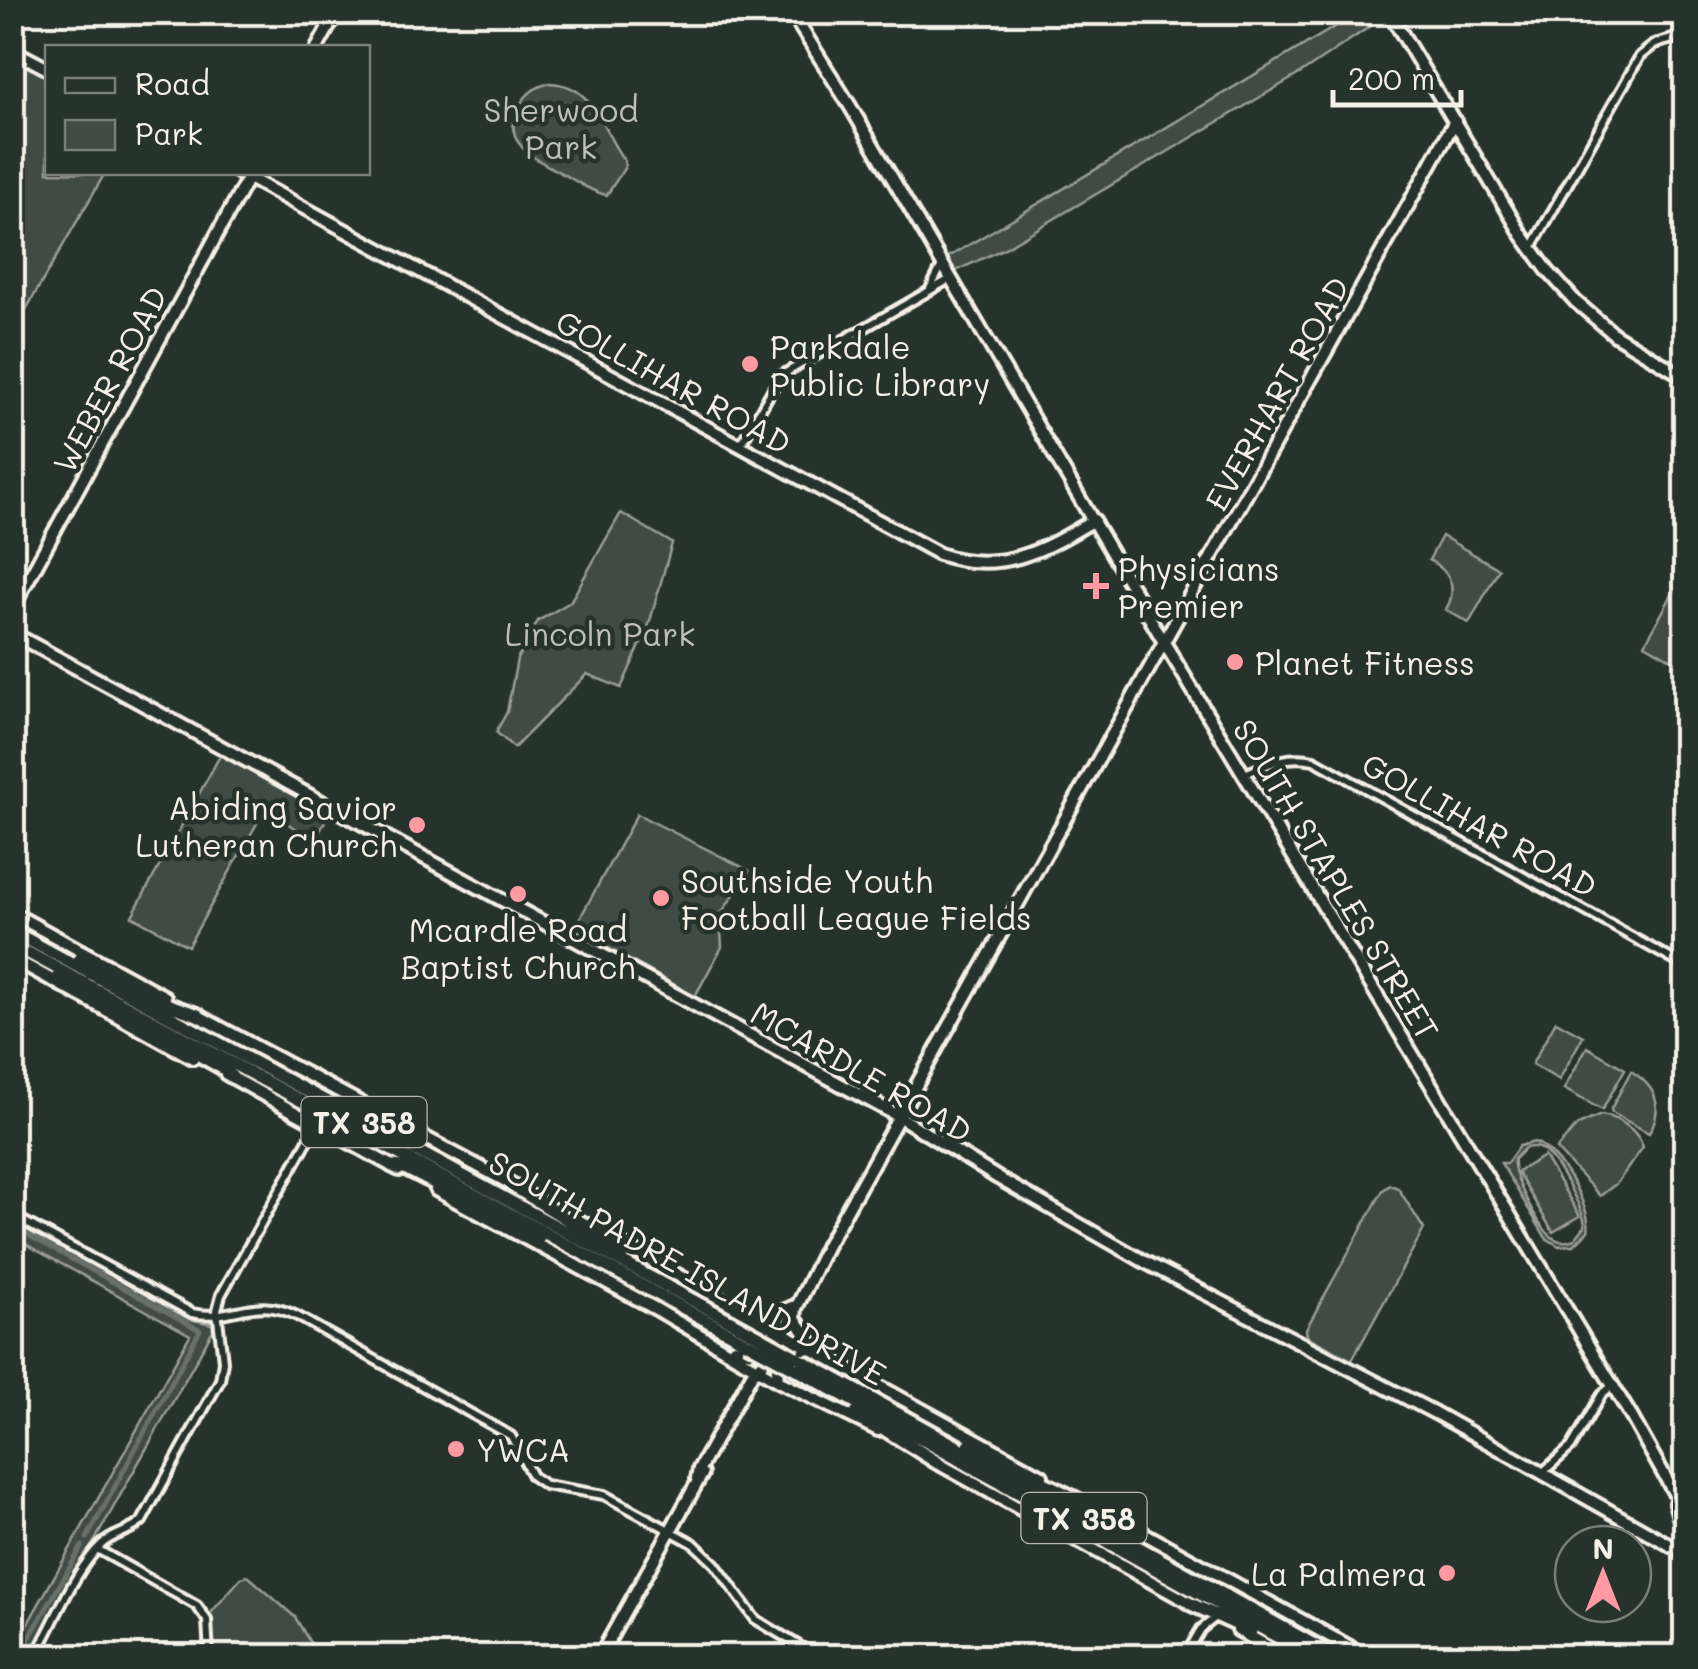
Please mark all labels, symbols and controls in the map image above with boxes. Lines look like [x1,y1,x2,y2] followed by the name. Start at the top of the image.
[45,45,370,175] legend
[1333,45,1460,107] scale bar
[1348,58,1435,98] text: 200 m
[135,63,210,103] text: Road
[483,88,639,167] park label: Sherwood Park
[135,113,203,153] text: Park
[1194,269,1358,517] street label: EVERHART ROAD
[42,278,176,480] street label: WEBER ROAD
[549,299,799,463] street label: GOLLIHAR ROAD
[770,325,990,405] place label: Parkdale Public Library
[739,353,761,375] marker: Parkdale Public Library
[1118,547,1279,626] place label: Physicians Premier
[1083,573,1109,599] marker: Physicians Premier
[505,612,695,654] park label: Lincoln Park
[1255,641,1475,683] place label: Planet Fitness
[1224,651,1246,673] marker: Planet Fitness
[1224,711,1450,1047] street label: SOUTH STAPLES STREET
[1355,742,1605,906] street label: GOLLIHAR ROAD
[135,786,397,865] place label: Abiding Savior Lutheran Church
[406,814,428,836] marker: Abiding Savior Lutheran Church
[681,859,1032,938] place label: Southside Youth Football League Fields
[507,883,529,905] marker: Mcardle Road Baptist Church
[650,887,672,909] marker: Southside Youth Football League Fields
[401,908,635,987] place label: Mcardle Road Baptist Church
[744,991,980,1151] street label: MCARDLE ROAD
[302,1097,426,1147] road number: TX 358
[482,1140,894,1394] street label: SOUTH PADRE ISLAND DRIVE
[476,1428,570,1470] place label: YWCA
[445,1438,467,1460] marker: YWCA
[1022,1493,1146,1543] road number: TX 358
[1553,1524,1653,1624] north arrow
[1592,1530,1614,1566] text: N
[1251,1552,1427,1594] place label: La Palmera
[1436,1562,1458,1584] marker: La Palmera

